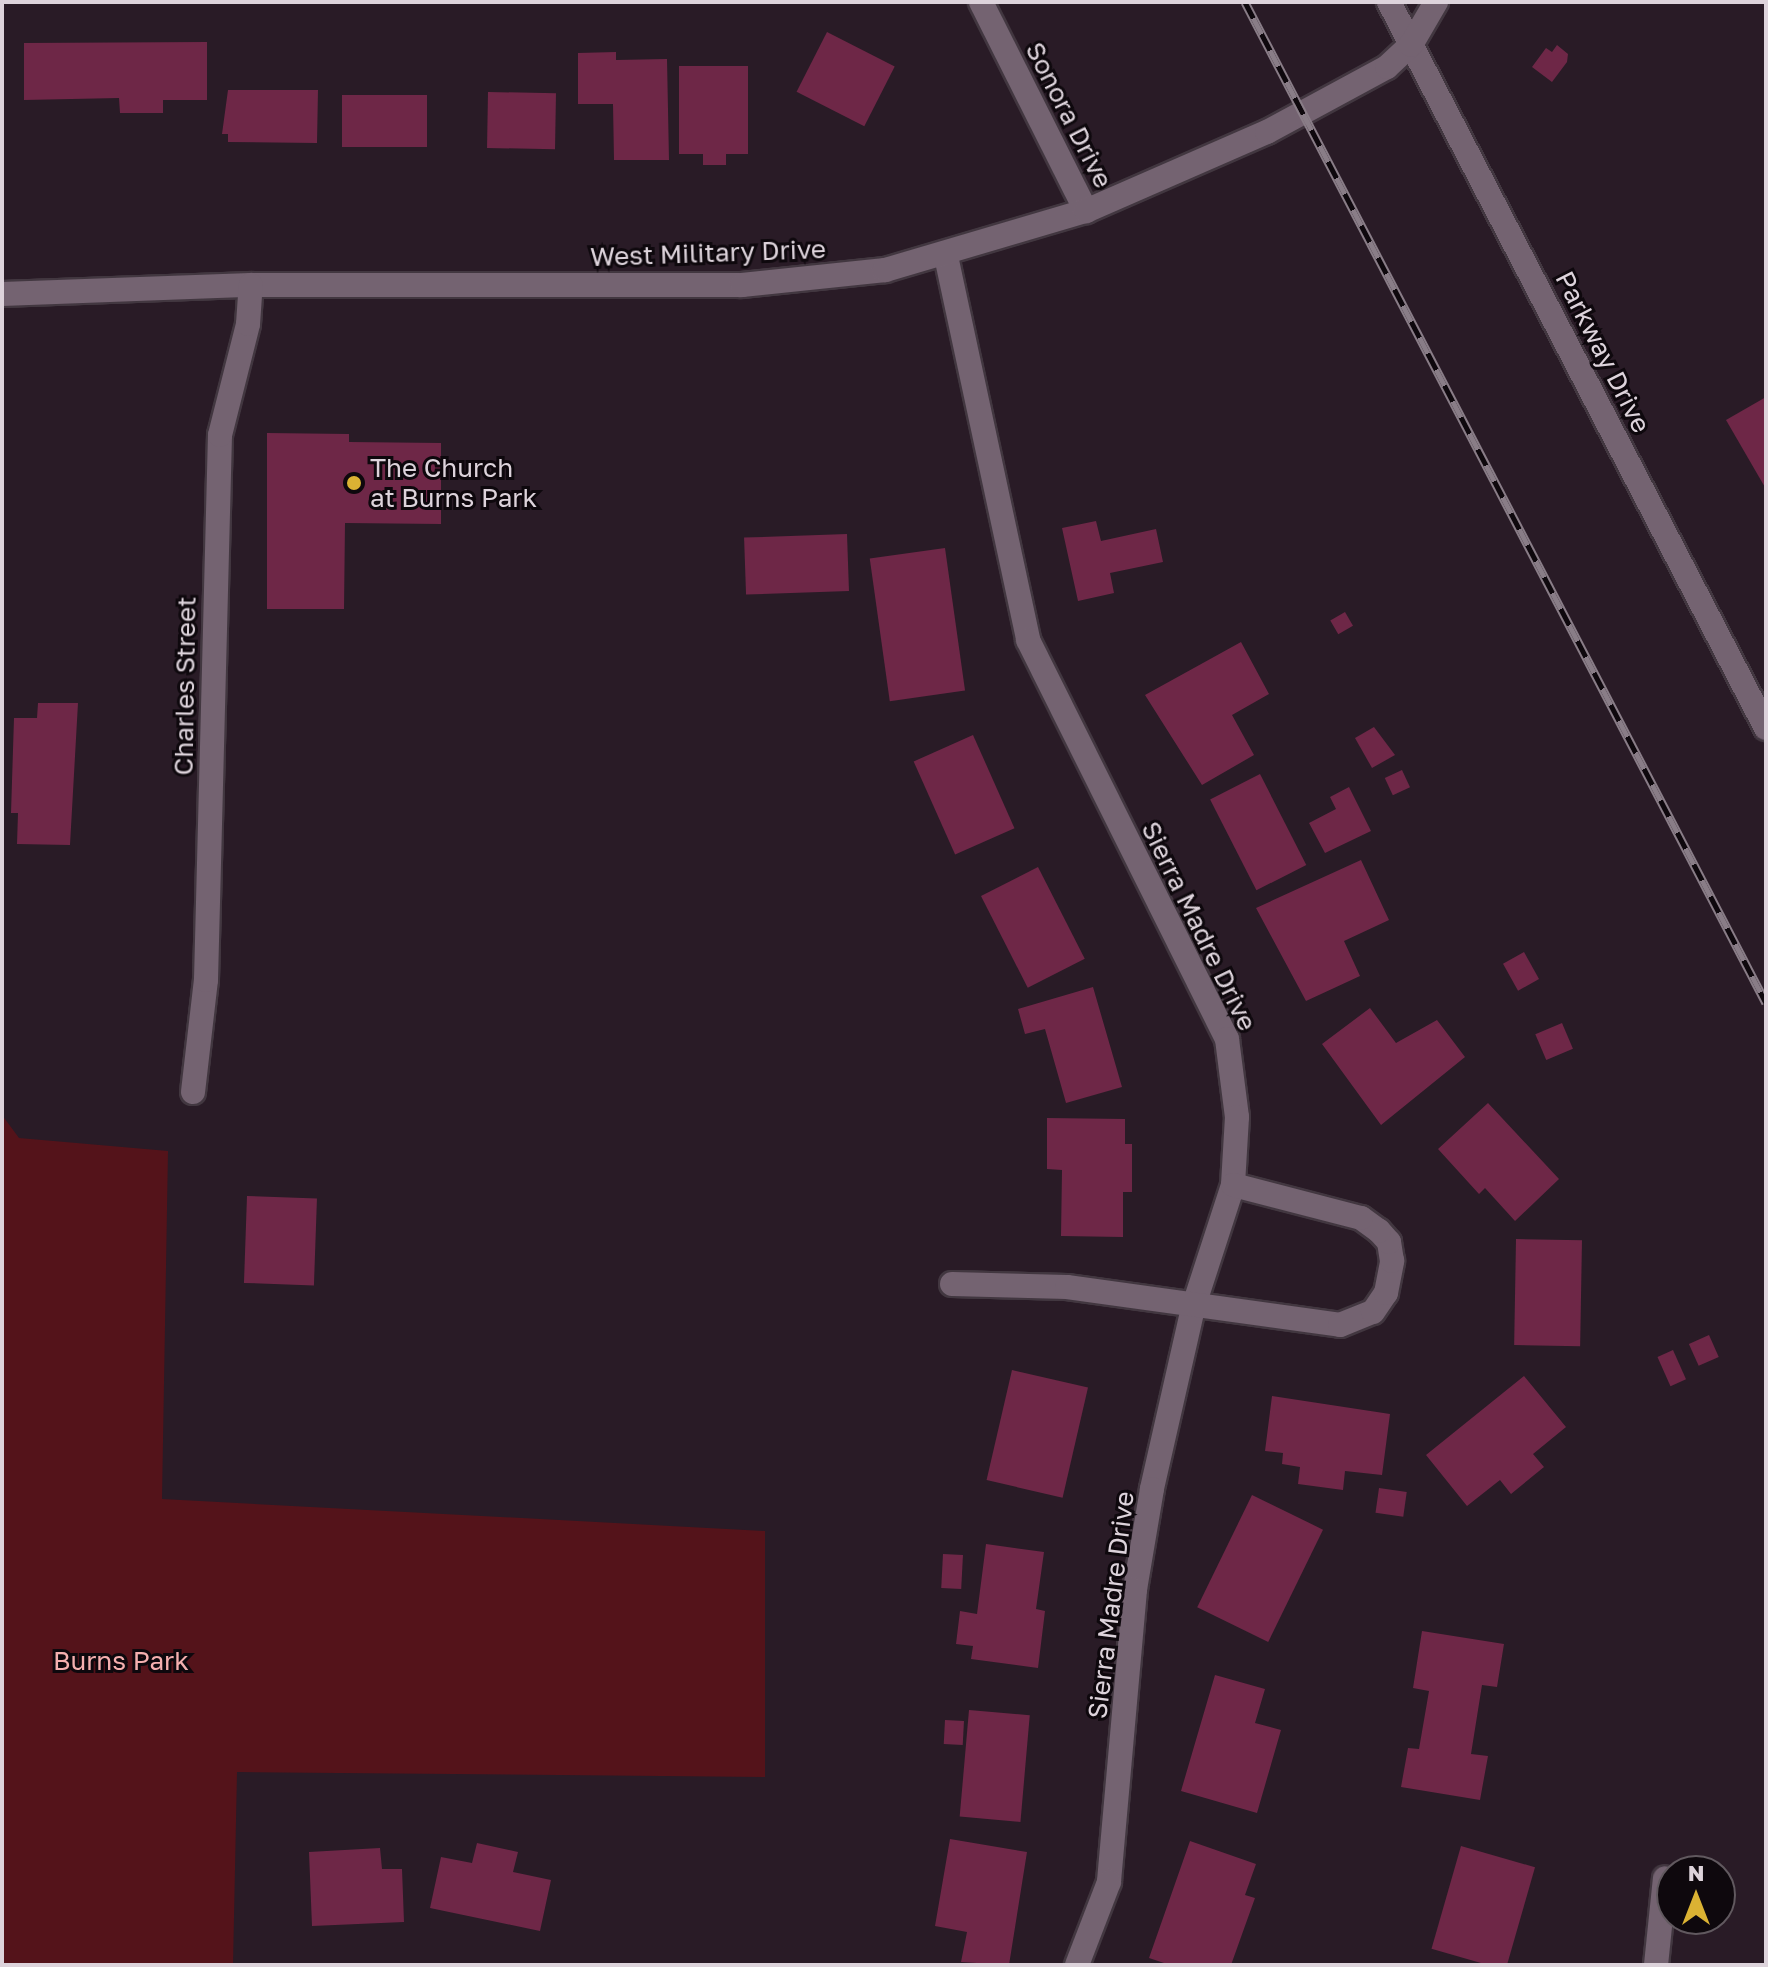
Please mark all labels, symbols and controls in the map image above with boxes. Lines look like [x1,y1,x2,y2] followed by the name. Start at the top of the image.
[1019,37,1119,193] street label: Sonora Drive
[590,233,826,273] street label: West Military Drive
[1549,266,1657,438] street label: Parkway Drive
[370,452,537,514] place label: The Church at Burns Park
[345,474,363,492] marker: The Church at Burns Park
[168,596,202,776] street label: Charles Street
[1135,816,1263,1036] street label: Sierra Madre Drive
[1082,1490,1140,1720] street label: Sierra Madre Drive
[53,1645,189,1677] park label: Burns Park
[1656,1855,1736,1935] north arrow
[1688,1859,1704,1886] text: N

